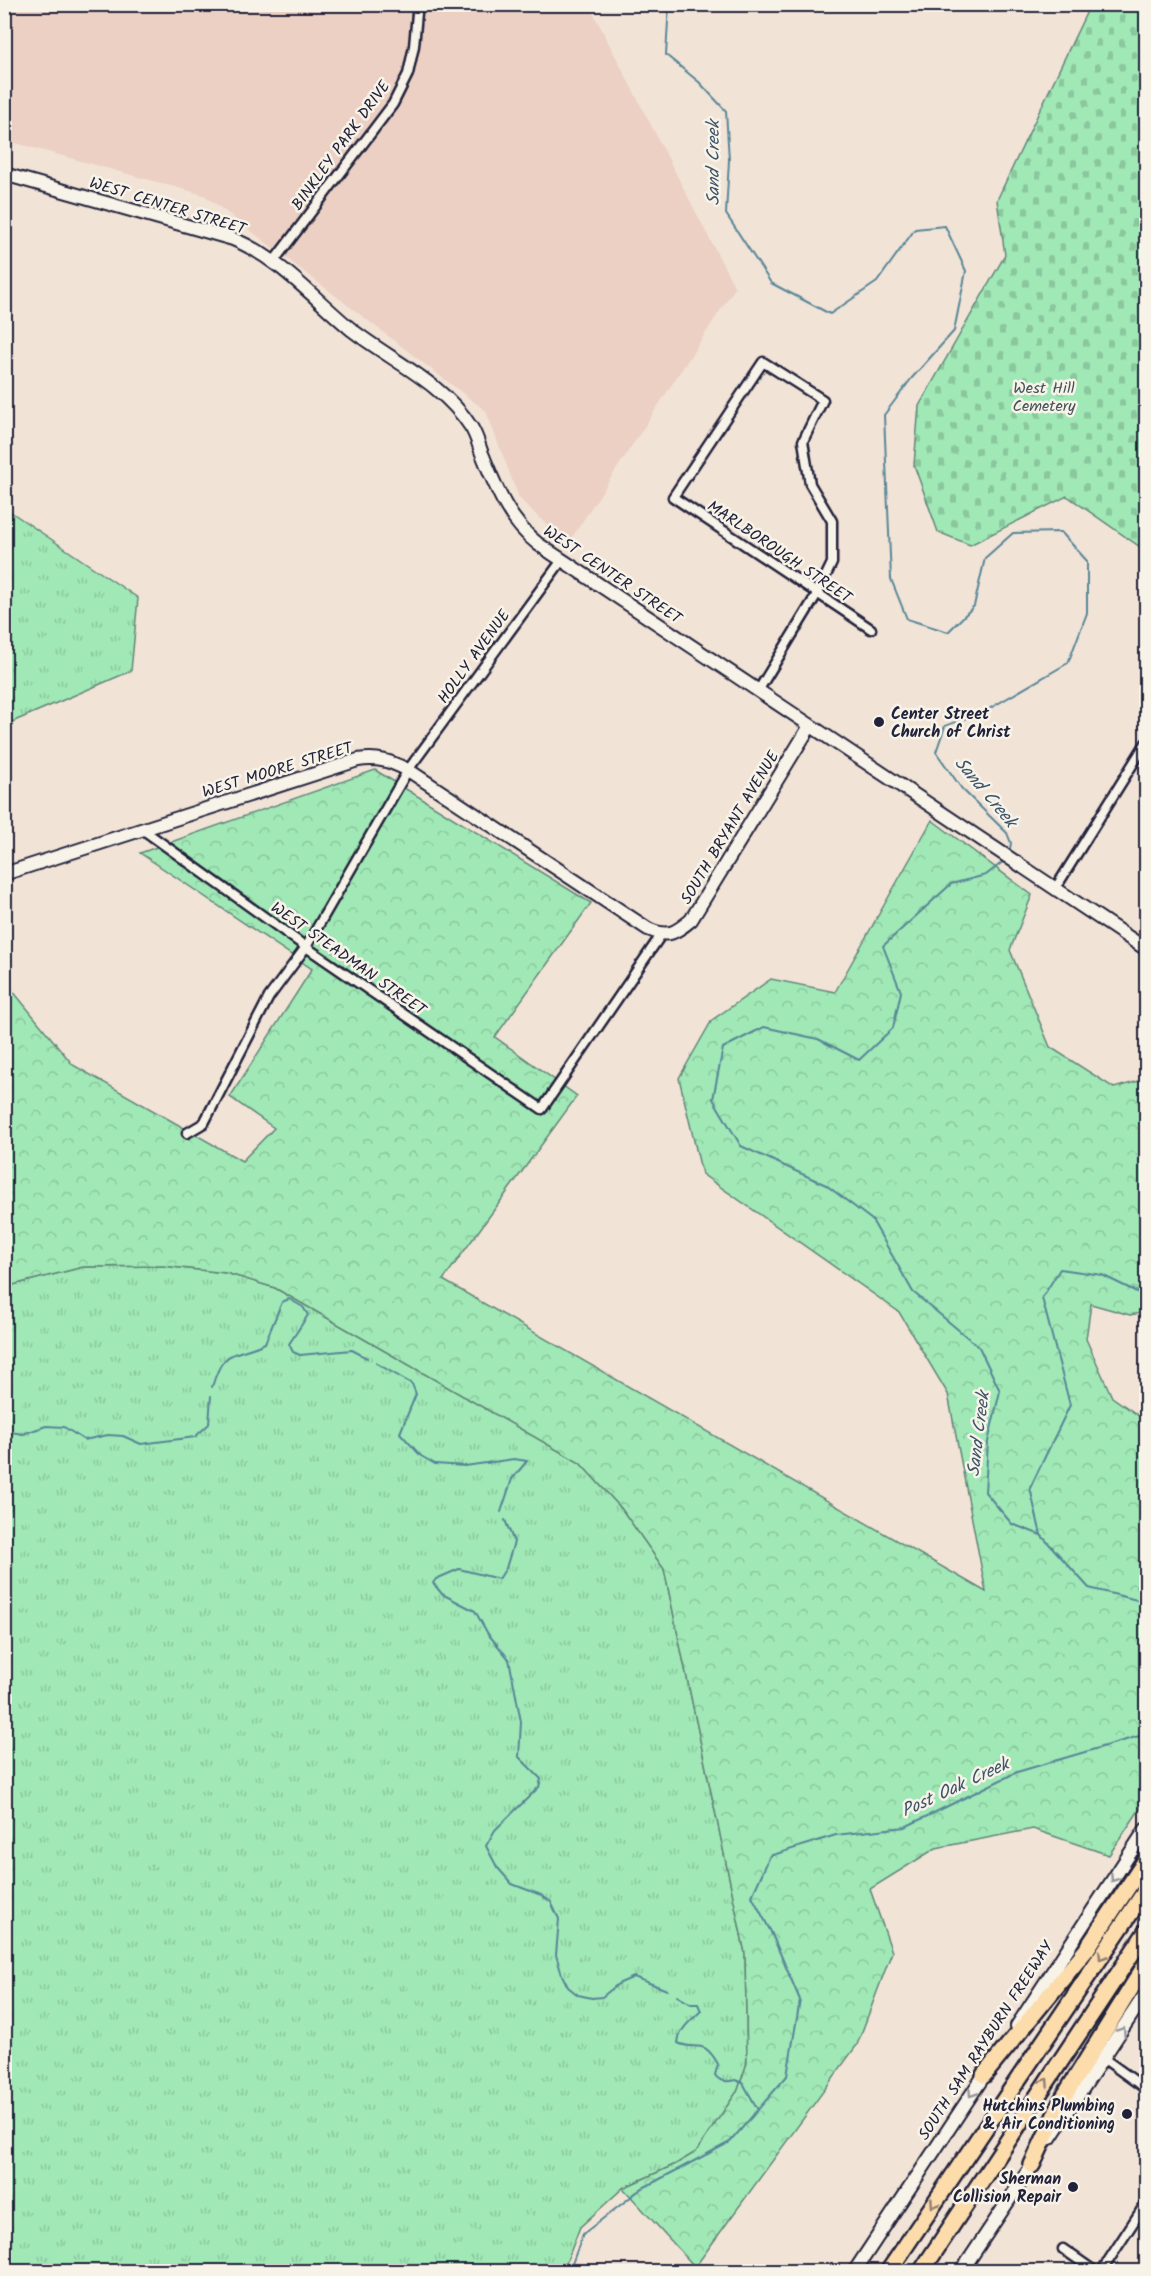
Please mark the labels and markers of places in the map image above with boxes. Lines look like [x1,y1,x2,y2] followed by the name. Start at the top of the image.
[891,702,1011,745] place label: Center Street Church of Christ
[872,715,886,729] marker: Center Street Church of Christ
[982,2094,1115,2137] place label: Hutchins Plumbing & Air Conditioning
[1120,2107,1134,2121] marker: Hutchins Plumbing & Air Conditioning
[953,2167,1062,2210] place label: Sherman Collision Repair
[1066,2180,1080,2194] marker: Sherman Collision Repair

